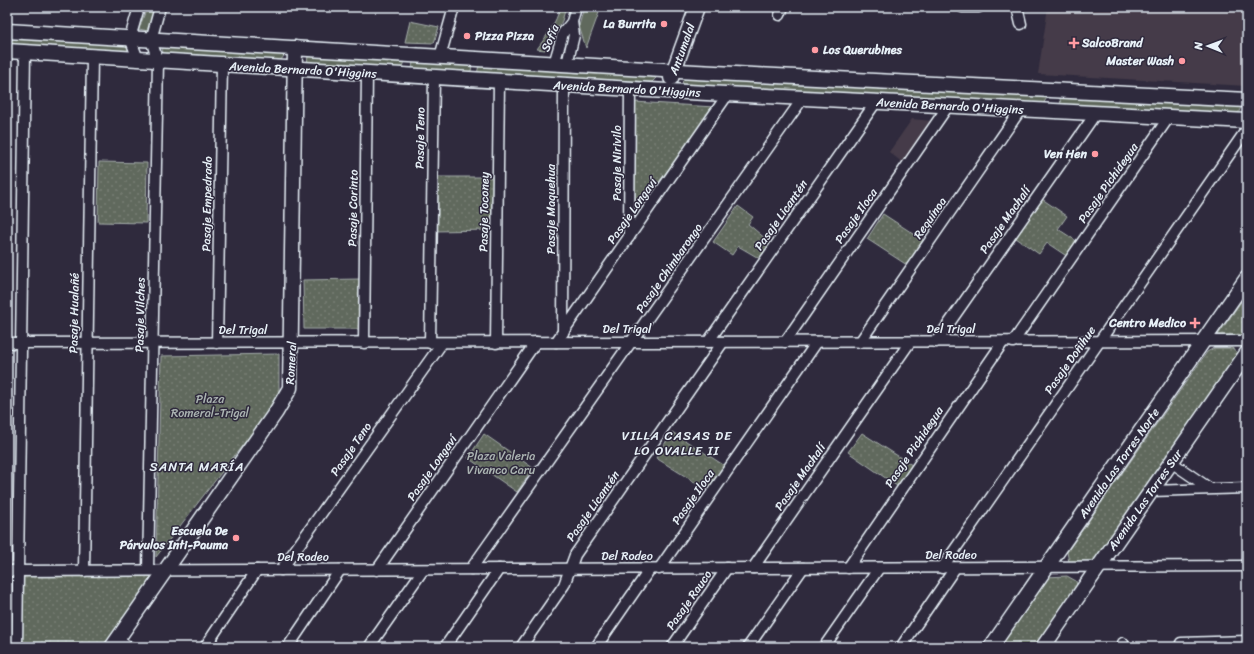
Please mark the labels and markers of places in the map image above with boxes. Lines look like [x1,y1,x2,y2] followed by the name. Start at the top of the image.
[603,13,656,35] place label: La Burrita
[659,19,669,29] marker: La Burrita
[475,25,534,47] place label: Pizza Pizza
[462,31,472,41] marker: Pizza Pizza
[1081,32,1144,54] place label: SalcoBrand
[1069,38,1079,48] marker: SalcoBrand
[823,39,903,61] place label: Los Querubines
[810,45,820,55] marker: Los Querubines
[1105,50,1175,72] place label: Master Wash
[1177,56,1187,66] marker: Master Wash
[1044,143,1088,165] place label: Ven Hen
[1090,149,1100,159] marker: Ven Hen
[1108,312,1187,334] place label: Centro Medico
[1189,317,1201,329] marker: Centro Medico
[120,520,229,556] place label: Escuela De Párvulos Inti-Pauma
[231,533,241,543] marker: Escuela De Párvulos Inti-Pauma

